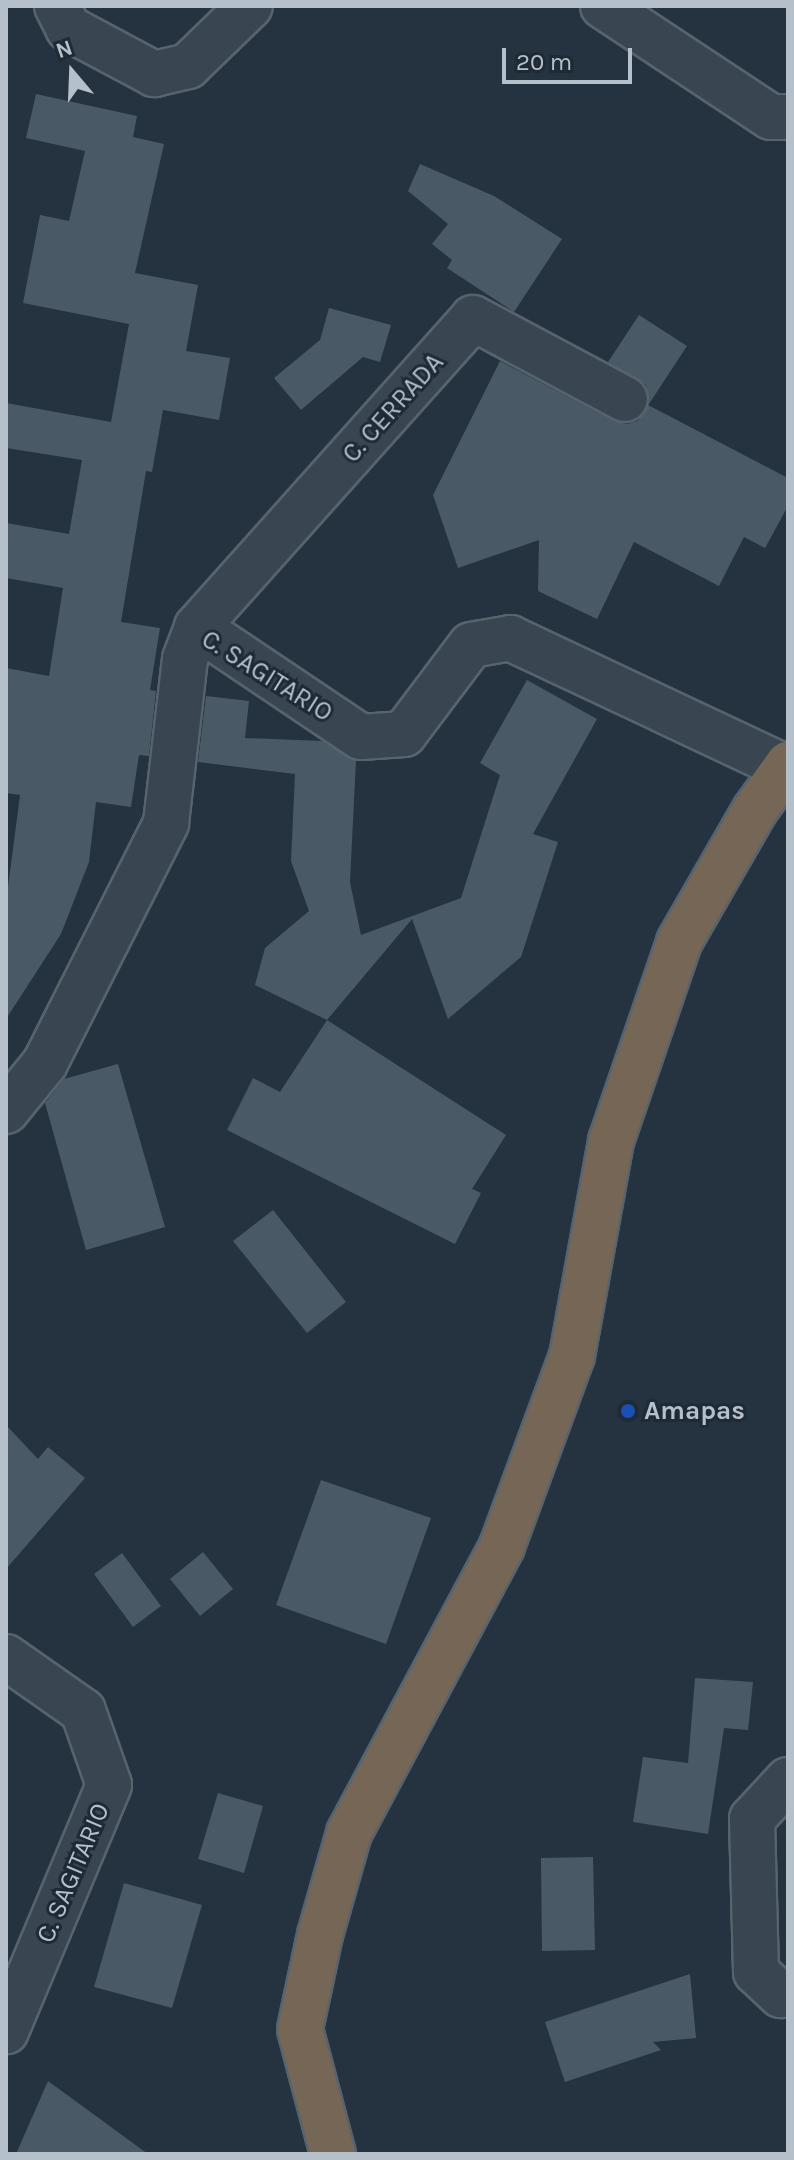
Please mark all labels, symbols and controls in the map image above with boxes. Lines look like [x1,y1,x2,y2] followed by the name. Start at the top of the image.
[32,32,112,112] north arrow
[506,32,636,82] scale bar
[52,34,76,64] text: N
[516,48,572,76] text: 20 m
[336,347,450,469] street label: C. CERRADA
[196,623,338,729] street label: C. SAGITARIO
[644,1395,745,1427] place label: Amapas
[619,1402,637,1420] marker: Amapas
[30,1799,116,1947] street label: C. SAGITARIO

